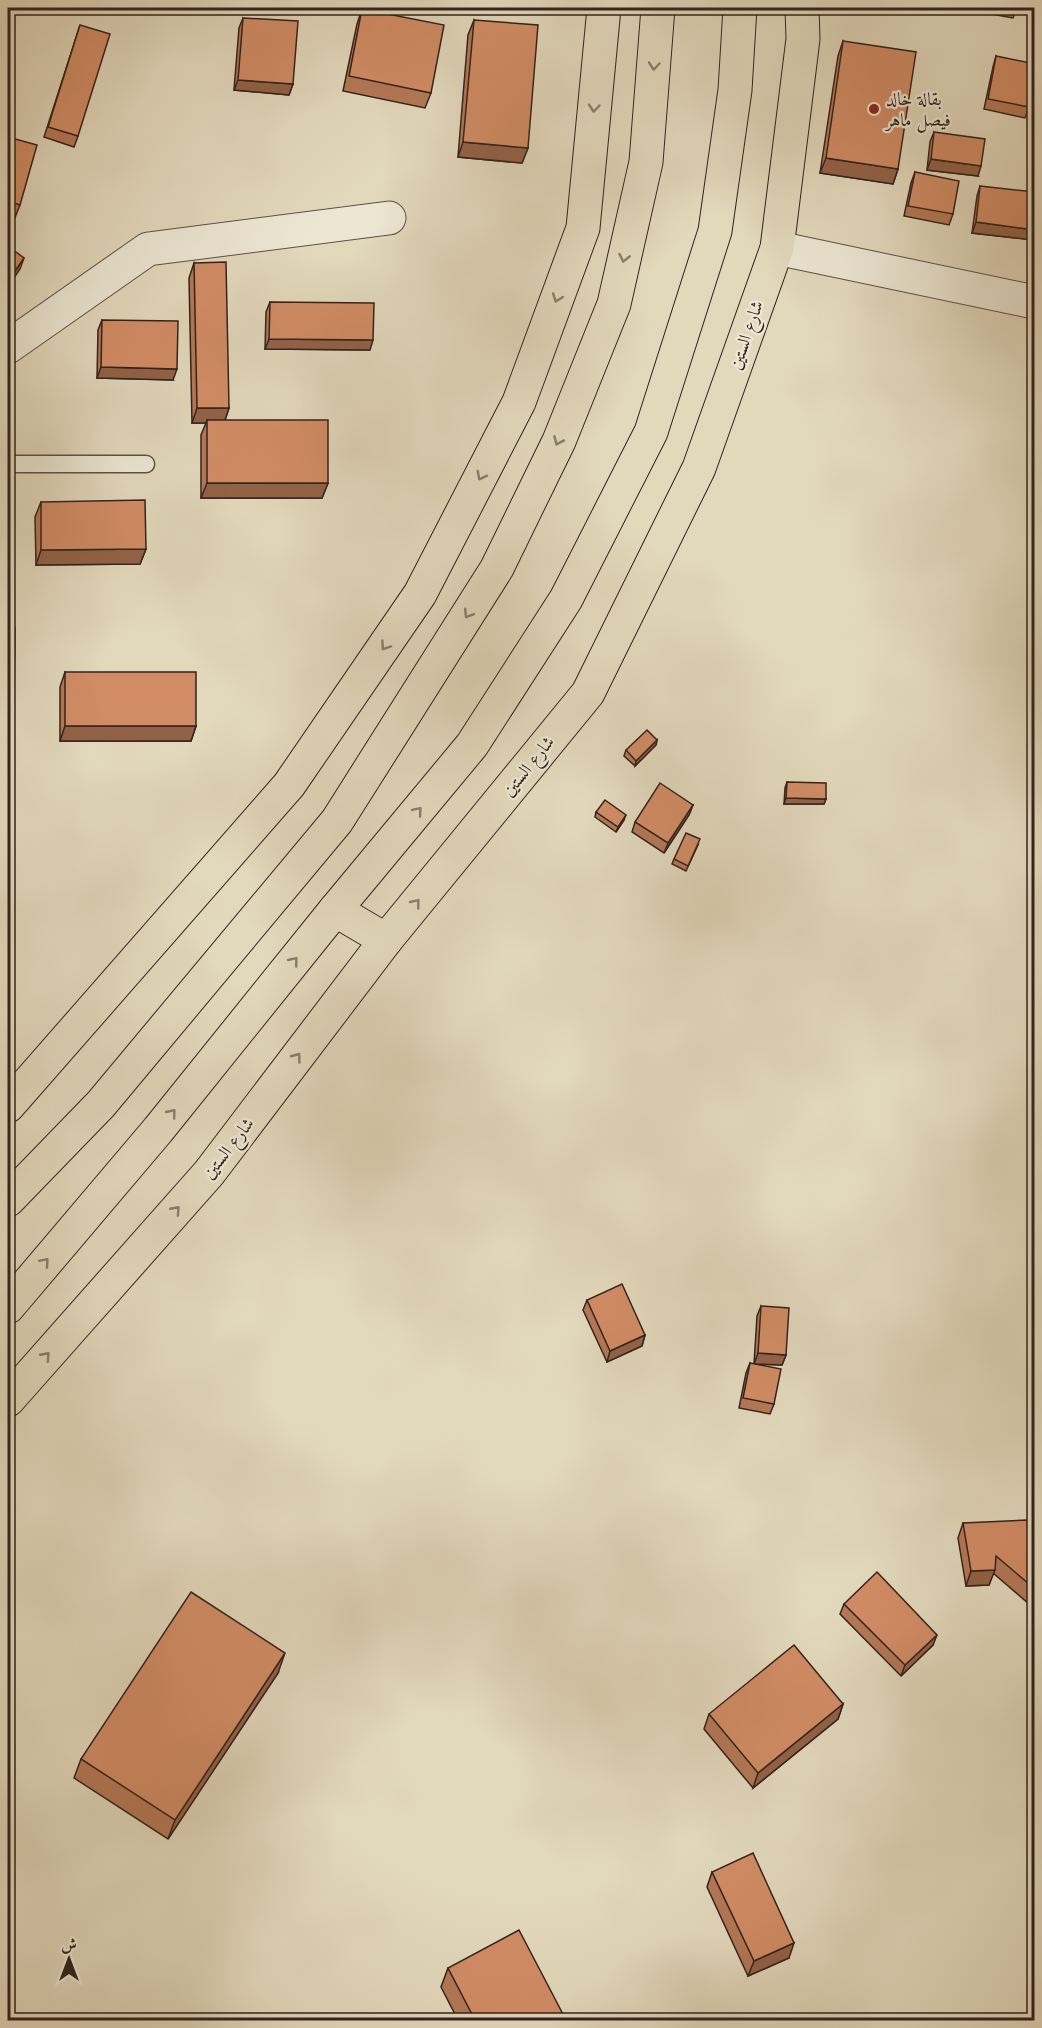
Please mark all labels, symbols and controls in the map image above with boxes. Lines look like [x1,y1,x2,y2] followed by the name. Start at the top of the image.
[648,61,661,70] one-way arrow
[884,91,951,133] place label: بقالة خالد فيصل ماهر
[867,102,881,116] marker: بقالة خالد فيصل ماهر
[588,103,601,112] one-way arrow
[619,253,632,263] one-way arrow
[552,292,565,302] one-way arrow
[727,299,772,374] street label: شارع الستين
[554,435,566,446] one-way arrow
[477,470,488,481] one-way arrow
[464,607,475,618] one-way arrow
[381,639,392,650] one-way arrow
[499,733,562,803] street label: شارع الستين
[410,807,421,818] one-way arrow
[409,899,420,910] one-way arrow
[286,957,297,968] one-way arrow
[290,1053,301,1064] one-way arrow
[164,1109,175,1120] one-way arrow
[200,1115,262,1185] street label: شارع الستين
[169,1206,180,1217] one-way arrow
[38,1258,49,1269] one-way arrow
[39,1352,50,1363] one-way arrow
[39,1929,99,1989] north arrow
[61,1938,77,1954] text: ش

